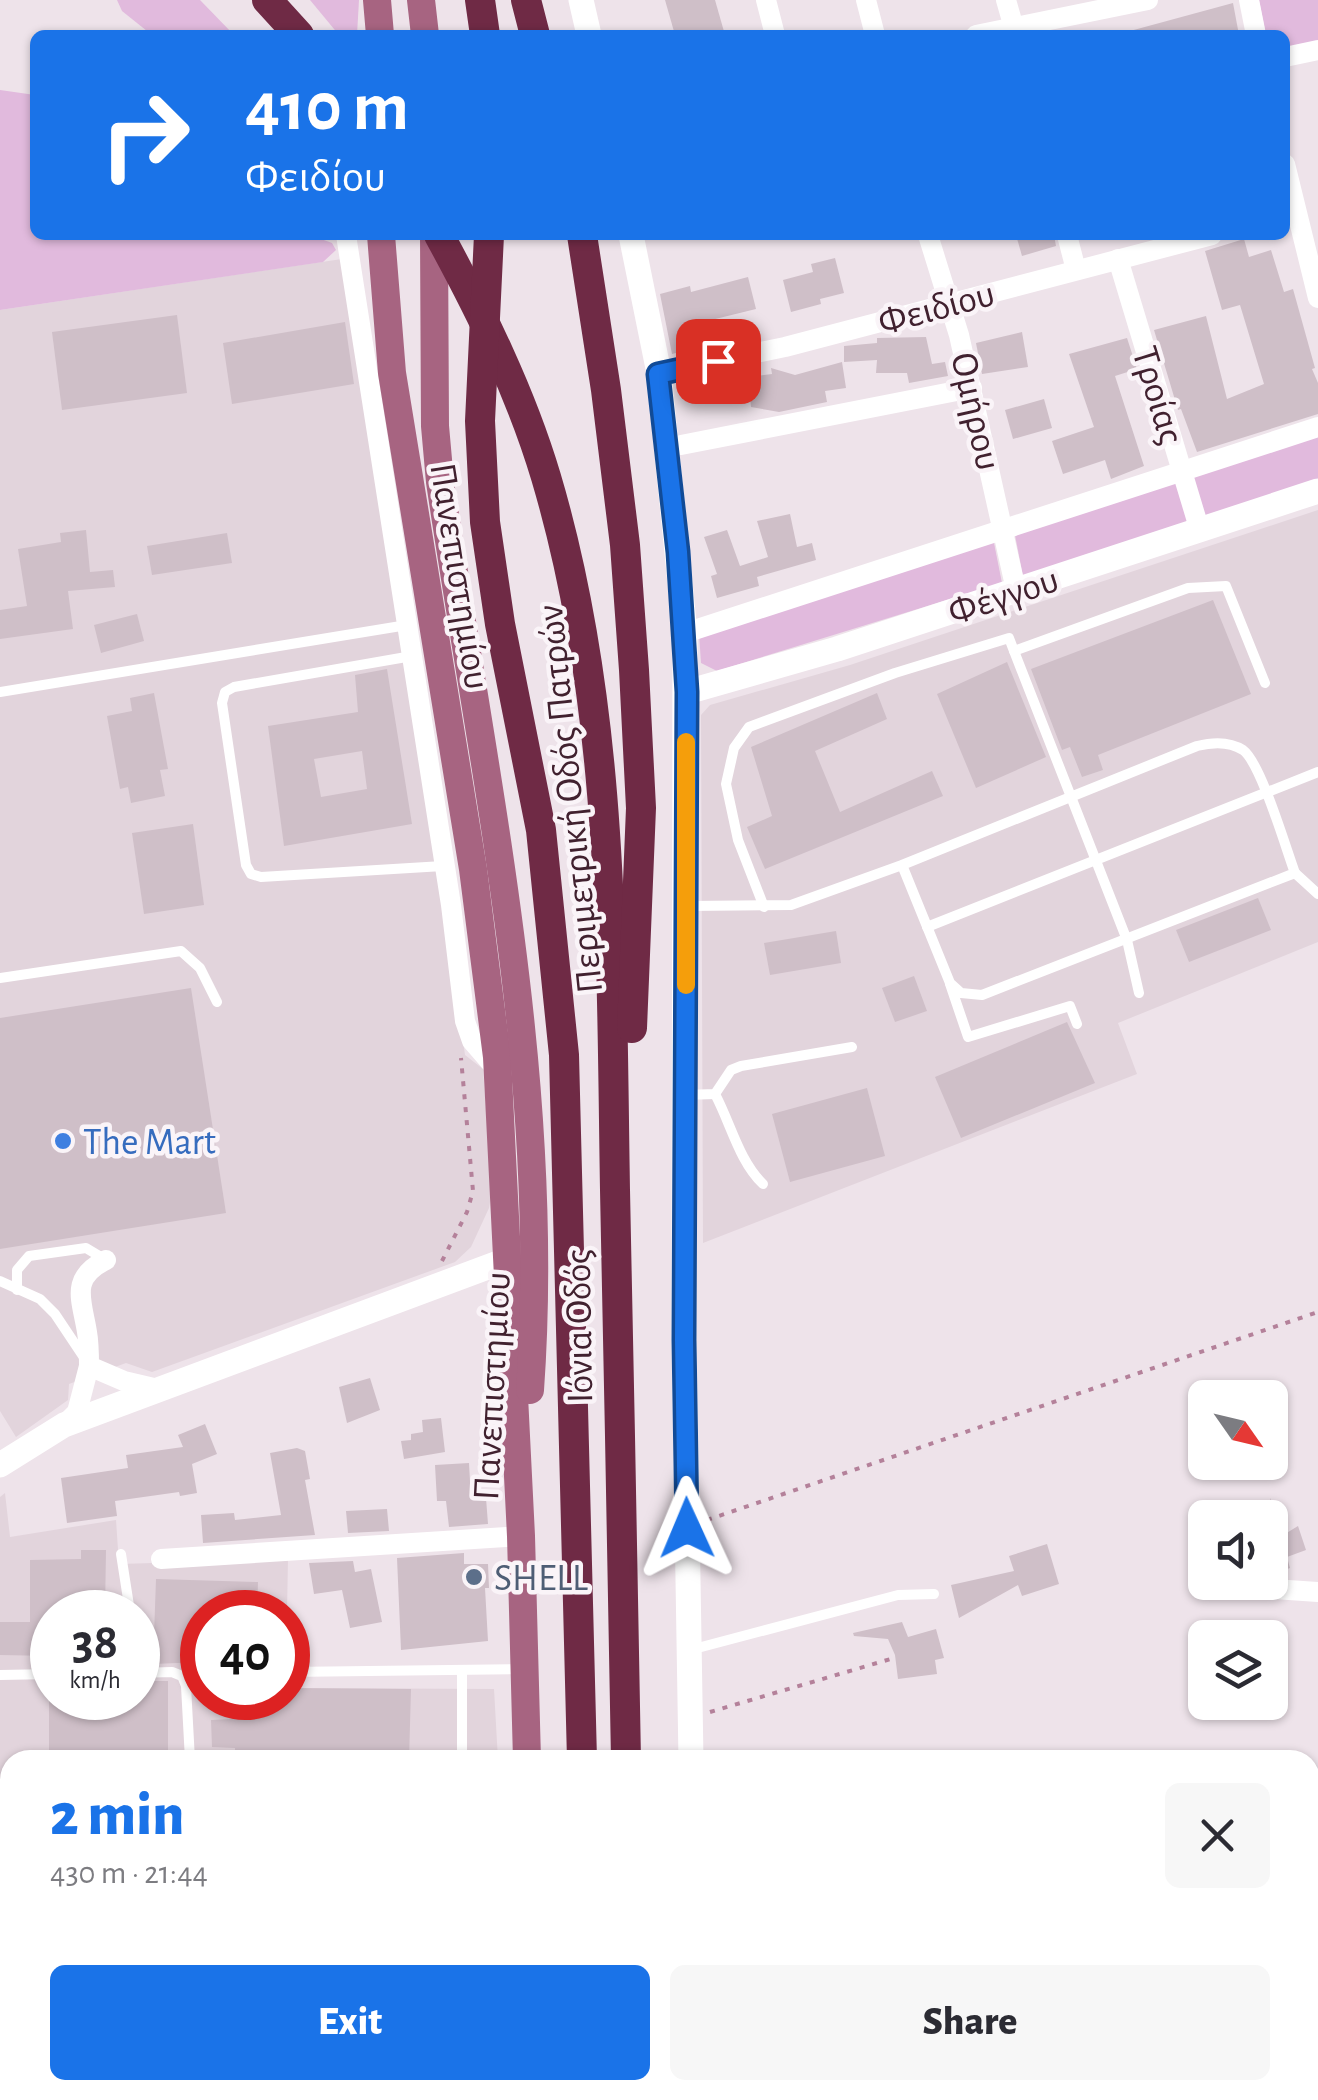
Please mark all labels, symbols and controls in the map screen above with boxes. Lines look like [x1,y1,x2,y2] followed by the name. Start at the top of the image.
[80,70,210,200] icon: right
[245,73,409,143] text: 410 m
[245,155,386,200] text: Φειδίου
[874,275,999,343] street label: Φειδίου
[676,319,761,404] pin
[691,334,746,389] icon: arrive
[1124,342,1190,449] street label: Τροίας
[943,349,1007,474] street label: Ομήρου
[422,461,496,692] street label: Πανεπιστημίου
[944,561,1063,633] street label: Φέγγου
[532,603,610,995] street label: Περιμετρική Οδός Πατρών
[83,1124,216,1162] place label: The Mart
[52,1130,74,1152] marker: The Mart
[560,1249,600,1403] street label: Ιόνια Οδός
[468,1271,518,1501] street label: Πανεπιστημίου
[1188,1380,1288,1480] north arrow
[1188,1380,1288,1720] map controls
[635,1476,739,1580] position arrow
[1188,1500,1288,1600] button: sound
[494,1560,588,1598] place label: SHELL
[463,1566,485,1588] marker: SHELL
[180,1590,310,1720] speed limit sign: 40
[72,1618,118,1668] text: 38
[1188,1620,1288,1720] button: layers
[69,1668,121,1693] text: km/h
[1165,1783,1270,1888] button: close
[50,1786,184,1846] text: 2 min
[50,1857,208,1889] text: 430 m · 21:44
[50,1965,650,2080] button: Exit
[670,1965,1270,2080] button: Share

